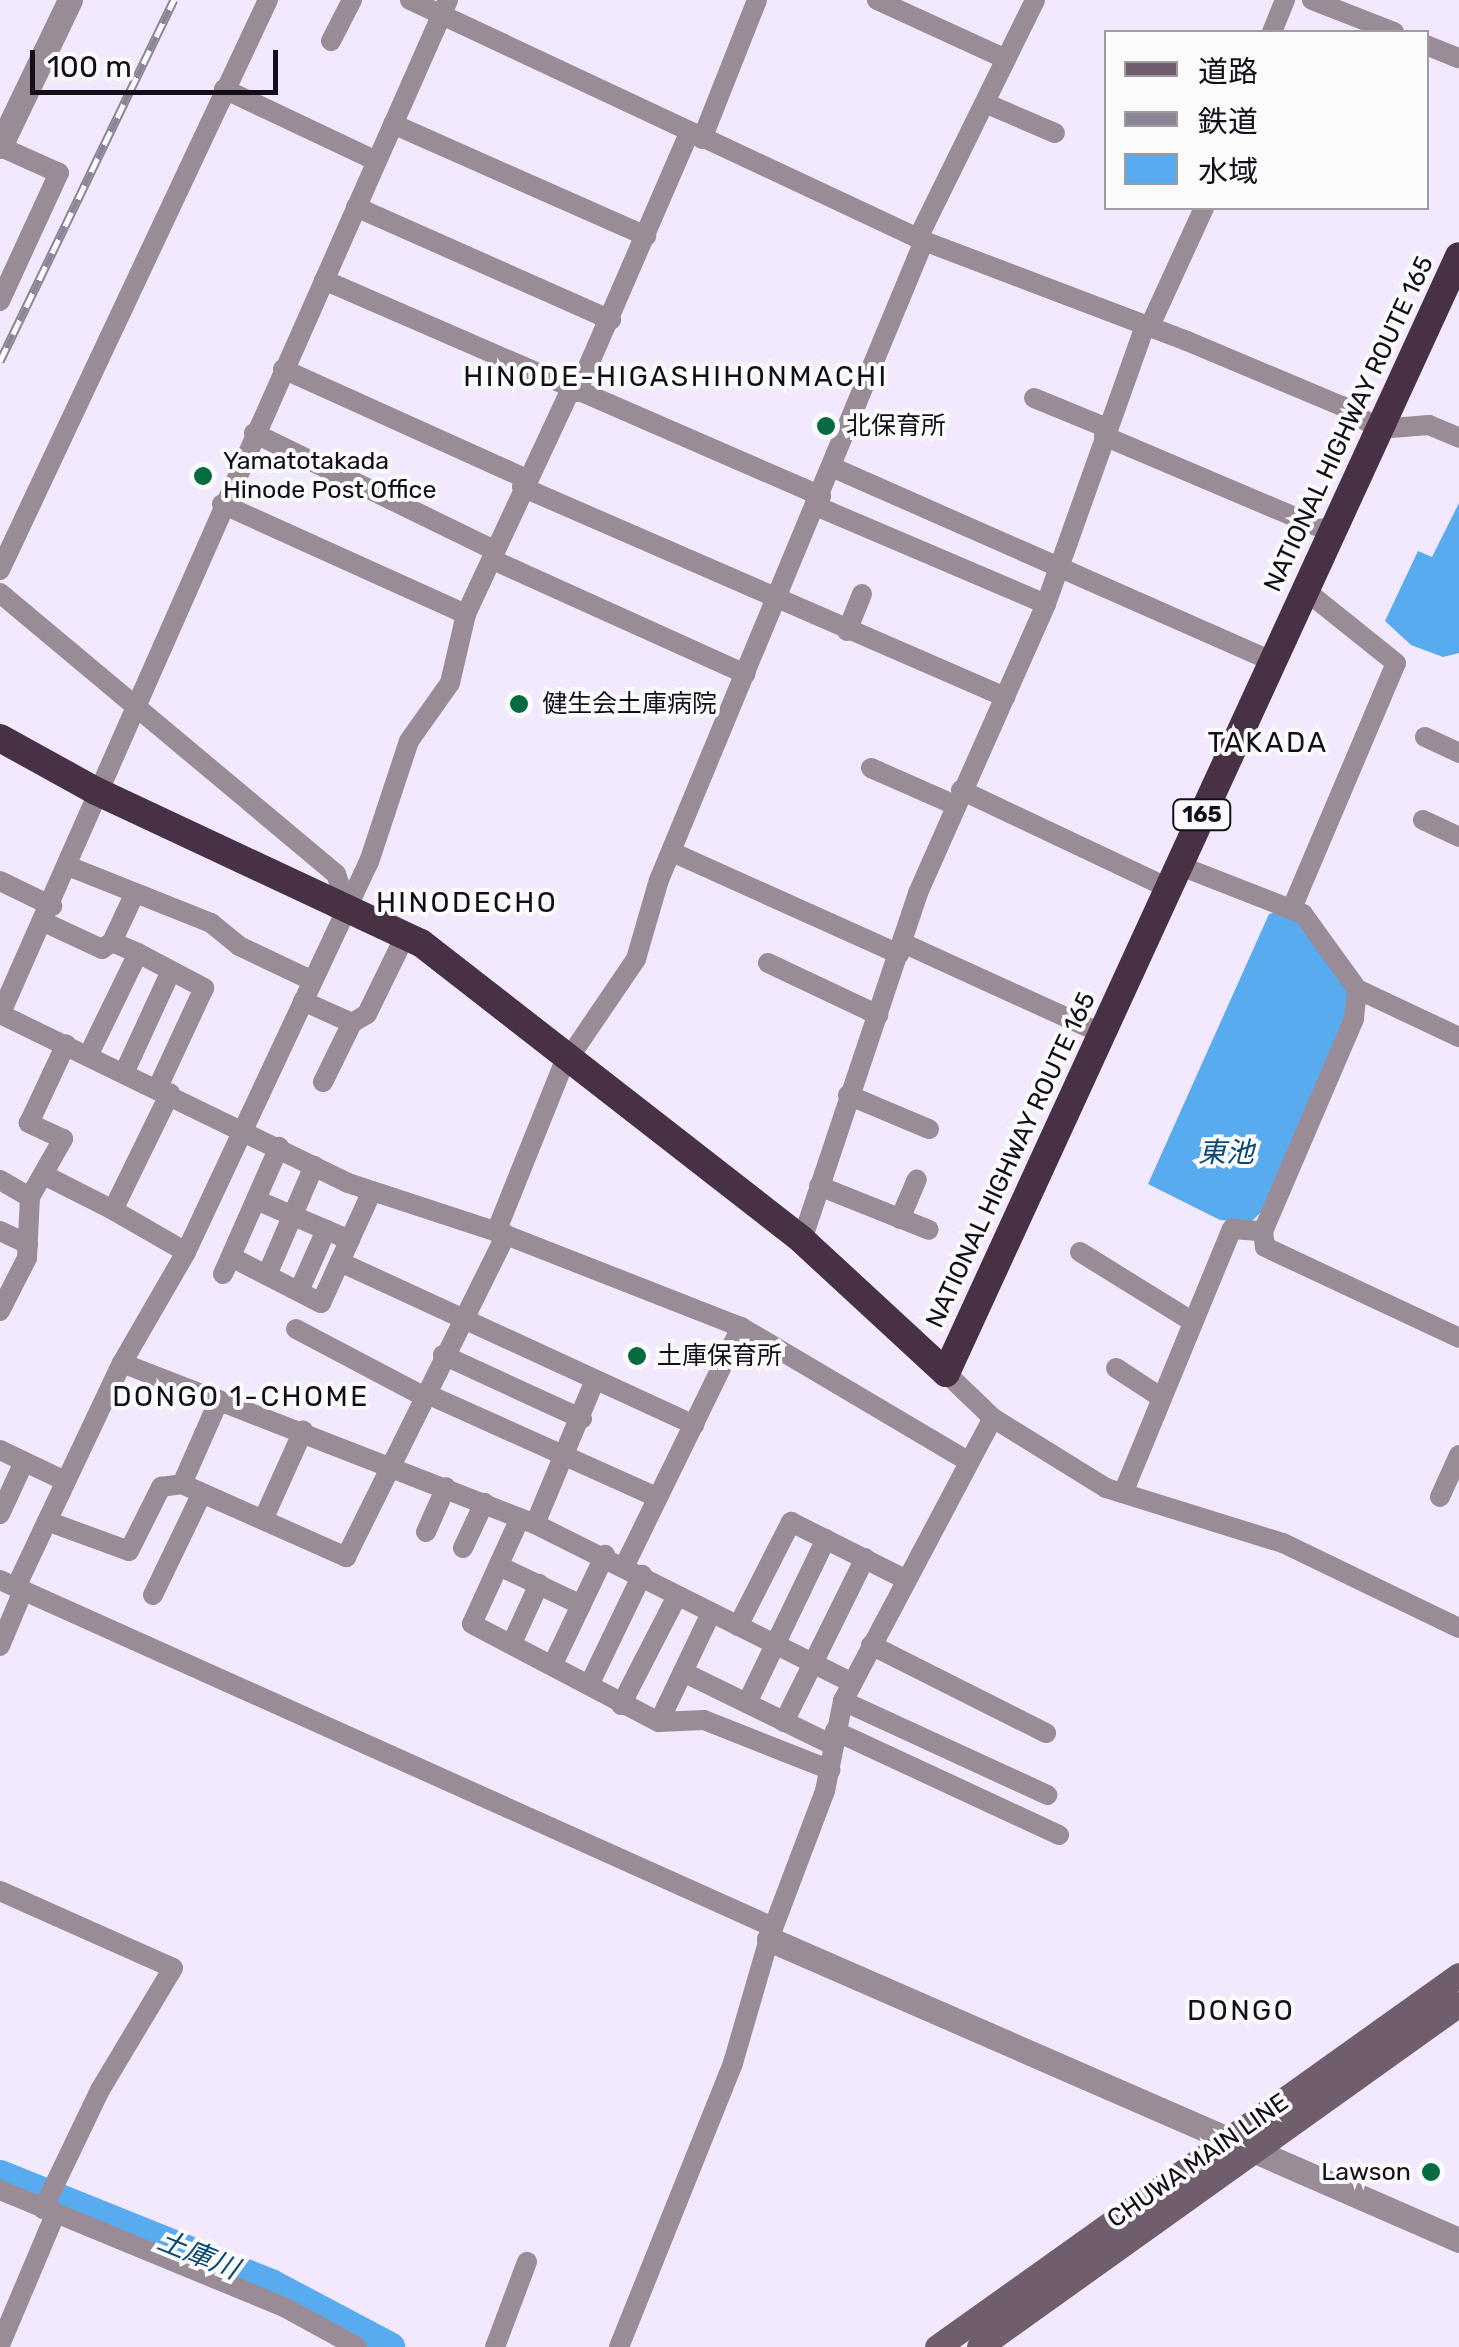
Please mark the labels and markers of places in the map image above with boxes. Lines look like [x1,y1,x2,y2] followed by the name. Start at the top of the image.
[846,411,946,441] place label: 北保育所
[815,415,837,437] marker: 北保育所
[223,447,436,506] place label: Yamatotakada Hinode Post Office
[192,465,214,487] marker: Yamatotakada Hinode Post Office
[542,689,717,719] place label: 健生会土庫病院
[506,691,532,717] marker: 健生会土庫病院
[657,1341,782,1371] place label: 土庫保育所
[626,1345,648,1367] marker: 土庫保育所
[1321,2157,1411,2187] place label: Lawson
[1420,2161,1442,2183] marker: Lawson

